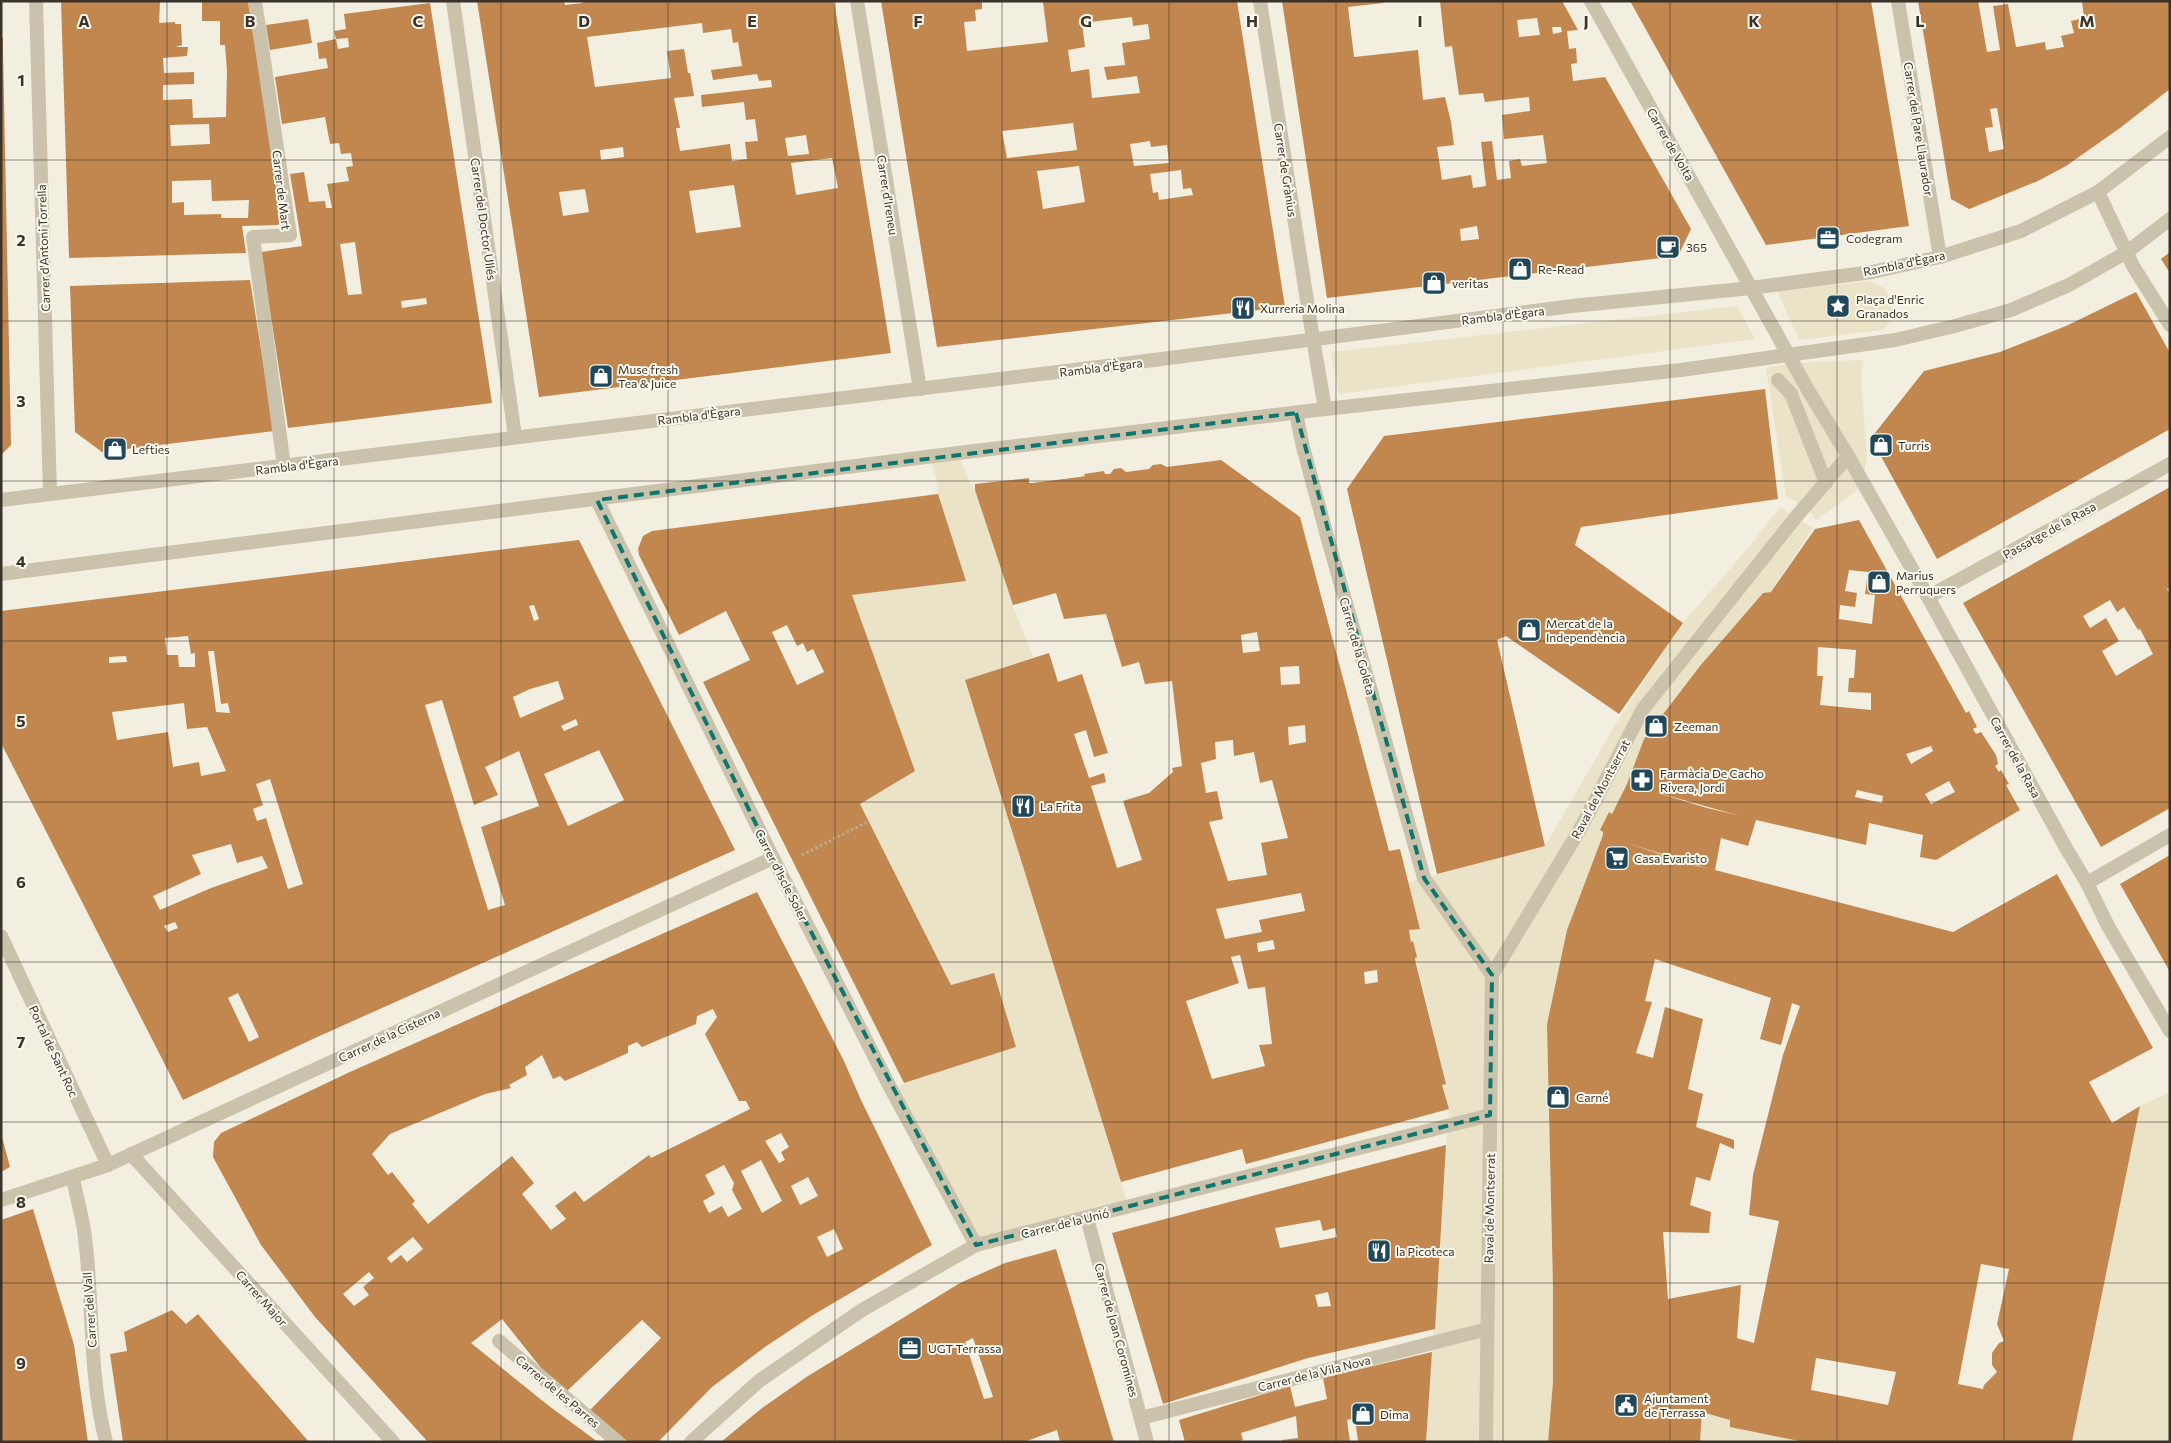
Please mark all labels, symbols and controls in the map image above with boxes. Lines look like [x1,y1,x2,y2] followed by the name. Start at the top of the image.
[78,11,90,30] text: A
[245,11,256,30] text: B
[413,11,424,30] text: C
[578,11,590,30] text: D
[747,11,757,30] text: E
[913,11,923,30] text: F
[1080,11,1092,30] text: G
[1246,11,1258,30] text: H
[1417,11,1423,30] text: I
[1583,11,1589,30] text: J
[1748,11,1760,30] text: K
[1915,11,1925,30] text: L
[2079,11,2095,30] text: M
[1901,61,1937,197] street label: Carrer del Pare Llaurador
[17,70,25,89] text: 1
[1645,105,1697,183] street label: Carrer de Volta
[1272,122,1300,218] street label: Carrer de Grànius
[270,149,294,231] street label: Carrer de Mart
[875,154,901,236] street label: Carrer d'Ireneu
[468,157,500,281] street label: Carrer del Doctor Ullés
[34,184,52,312] street label: Carrer d'Antoni Torrella
[1815,225,1841,251] office icon: Codegram
[16,230,26,249] text: 2
[1846,231,1903,245] place label: Codegram
[1655,234,1681,260] cafe icon: 365
[1686,240,1707,254] place label: 365
[1862,247,1946,279] street label: Rambla d'Ègara
[1507,256,1533,282] shop icon: Re-Read
[1538,262,1584,276] place label: Re-Read
[1421,270,1447,296] shop icon: veritas
[1452,276,1489,290] place label: veritas
[1856,292,1925,320] place label: Plaça d'Enric Granados
[1825,293,1851,319] place icon: Plaça d'Enric Granados
[1230,295,1256,321] restaurant icon: Xurreria Molina
[1260,301,1345,315] place label: Xurreria Molina
[1461,303,1545,327] street label: Rambla d'Ègara
[1059,355,1143,379] street label: Rambla d'Ègara
[618,362,678,391] place label: Muse fresh Tea & Juice
[588,363,614,389] shop icon: Muse fresh Tea & Juice
[16,391,26,410] text: 3
[657,403,741,427] street label: Rambla d'Ègara
[1868,432,1894,458] shop icon: Turris
[102,436,128,462] shop icon: Lefties
[1898,438,1930,452] place label: Turris
[132,442,170,456] place label: Lefties
[255,453,339,477] street label: Rambla d'Ègara
[2000,499,2098,561] street label: Passatge de la Rasa
[16,551,26,570] text: 4
[1896,568,1956,596] place label: Marius Perruquers
[1866,569,1892,595] shop icon: Marius Perruquers
[1337,596,1379,696] street label: Carrer de la Goleta
[1546,616,1625,644] place label: Mercat de la Independència
[1516,617,1542,643] shop icon: Mercat de la Independència
[16,711,26,730] text: 5
[1643,713,1669,739] shop icon: Zeeman
[1988,714,2044,800] street label: Carrer de la Rasa
[1674,719,1718,733] place label: Zeeman
[1568,737,1632,841] street label: Raval de Montserrat
[1660,766,1764,795] place label: Farmàcia De Cacho Rivera, Jordi
[1629,767,1655,793] pharmacy icon: Farmàcia De Cacho Rivera, Jordi
[1010,793,1036,819] restaurant icon: La Frita
[1040,799,1081,813] place label: La Frita
[753,827,811,924] street label: Carrer d'Iscle Soler
[1604,845,1630,871] supermarket icon: Casa Evaristo
[1634,851,1707,865] place label: Casa Evaristo
[16,872,26,891] text: 6
[27,1003,81,1099] street label: Portal de Sant Roc
[336,1005,442,1065] street label: Carrer de la Cisterna
[17,1032,26,1051] text: 7
[1545,1084,1571,1110] shop icon: Carné
[1576,1090,1609,1104] place label: Carné
[1481,1153,1497,1263] street label: Raval de Montserrat
[16,1192,26,1211] text: 8
[1019,1205,1111,1241] street label: Carrer de la Unió
[1366,1238,1392,1264] restaurant icon: la Picoteca
[1396,1244,1455,1258] place label: la Picoteca
[1091,1261,1142,1399] street label: Carrer de Joan Coromines
[233,1267,291,1329] street label: Carrer Major
[79,1272,99,1348] street label: Carrer del Vall
[897,1335,923,1361] office icon: UGT Terrassa
[928,1341,1001,1355] place label: UGT Terrassa
[513,1352,603,1430] street label: Carrer de les Parres
[1256,1352,1372,1394] street label: Carrer de la Vila Nova
[16,1353,26,1372] text: 9
[1644,1391,1709,1419] place label: Ajuntament de Terrassa
[1613,1392,1639,1418] public building icon: Ajuntament de Terrassa
[1350,1401,1376,1427] shop icon: Dima
[1380,1407,1409,1421] place label: Dima

